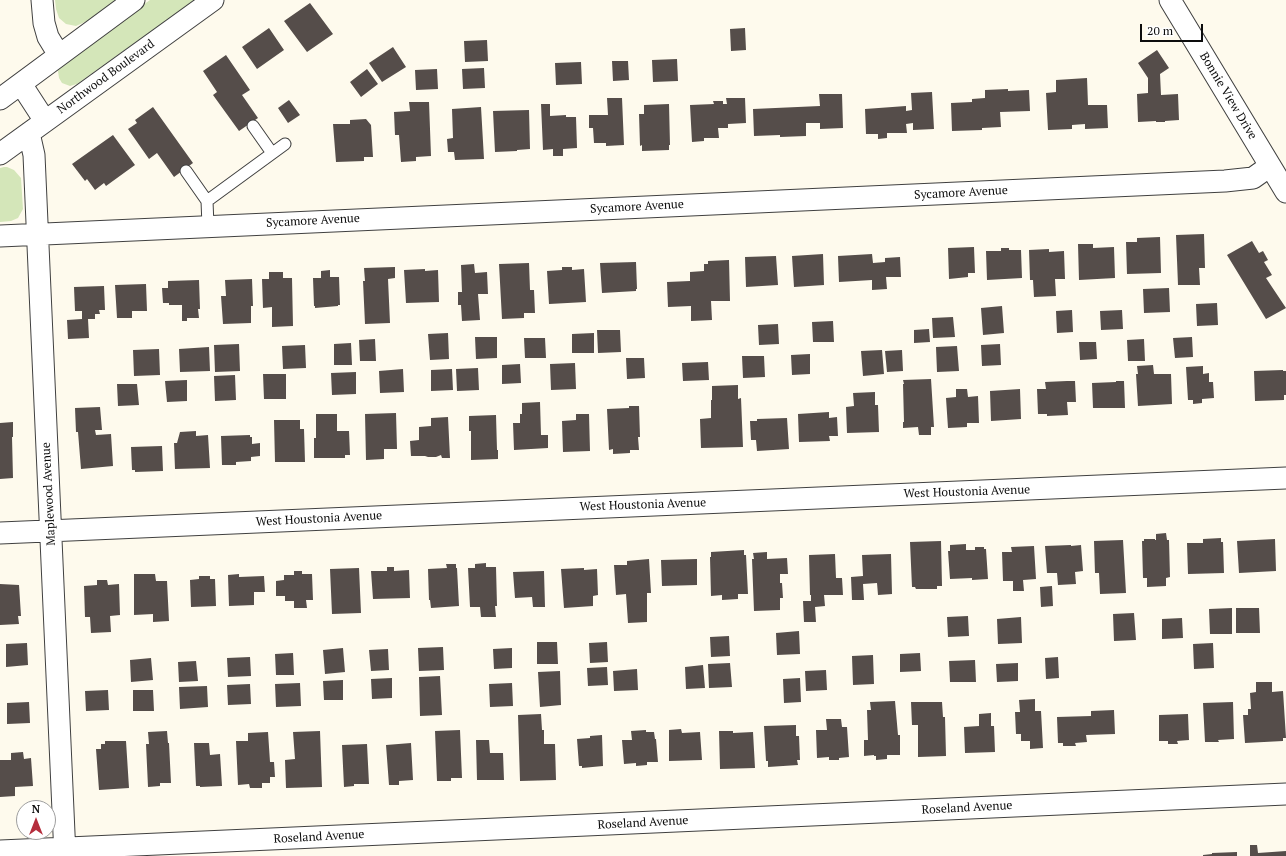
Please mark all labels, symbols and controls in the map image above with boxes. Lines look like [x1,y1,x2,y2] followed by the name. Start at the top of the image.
[1142,16,1205,42] scale bar
[1147,23,1173,38] text: 20 m
[55,37,157,117] street label: Northwood Boulevard
[1196,50,1260,142] street label: Bonnie View Drive
[914,183,1008,203] street label: Sycamore Avenue
[590,197,684,217] street label: Sycamore Avenue
[266,211,360,231] street label: Sycamore Avenue
[39,442,59,546] street label: Maplewood Avenue
[903,483,1031,501] street label: West Houstonia Avenue
[579,496,707,514] street label: West Houstonia Avenue
[255,508,383,530] street label: West Houstonia Avenue
[921,798,1013,818] street label: Roseland Avenue
[16,800,56,840] north arrow
[32,802,40,816] text: N
[597,813,689,833] street label: Roseland Avenue
[273,827,365,847] street label: Roseland Avenue

